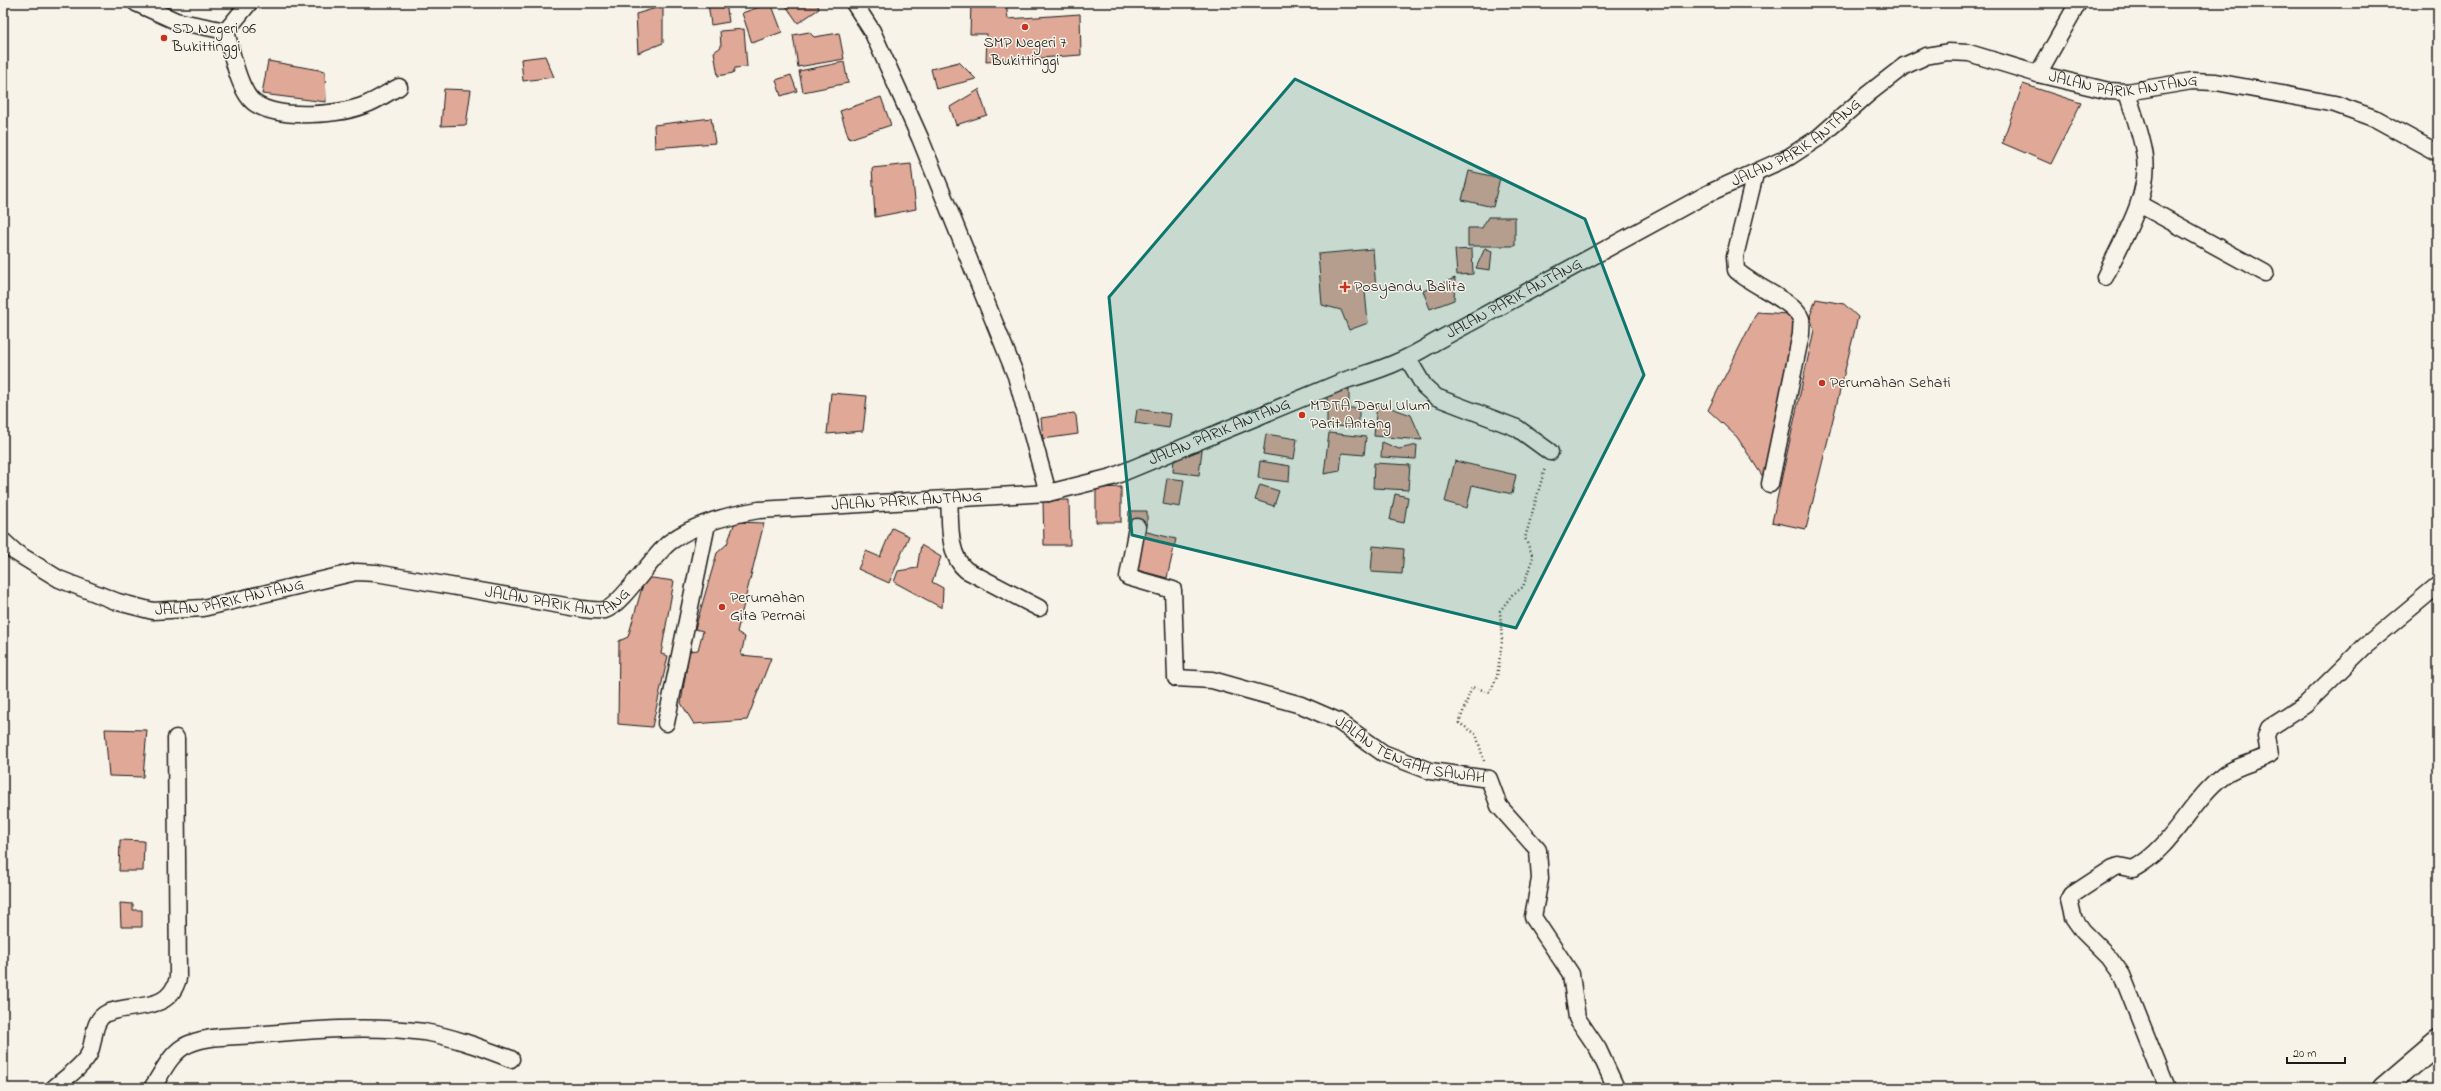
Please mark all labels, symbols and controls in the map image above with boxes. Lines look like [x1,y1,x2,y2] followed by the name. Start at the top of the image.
[171,17,256,59] place label: SD Negeri 06 Bukittinggi
[1020,22,1030,32] marker: SMP Negeri 7 Bukittinggi
[983,31,1067,73] place label: SMP Negeri 7 Bukittinggi
[159,33,169,43] marker: SD Negeri 06 Bukittinggi
[2046,65,2198,104] street label: JALAN PARIK ANTANG
[1727,93,1867,193] street label: JALAN PARIK ANTANG
[1442,252,1586,346] street label: JALAN PARIK ANTANG
[1354,275,1465,299] place label: Posyandu Balita
[1339,281,1351,293] marker: Posyandu Balita
[1830,371,1951,395] place label: Perumahan Sehati
[1817,378,1827,388] marker: Perumahan Sehati
[1145,392,1294,472] street label: JALAN PARIK ANTANG
[1310,394,1430,436] place label: MDTA Darul Ulum Parit Antang
[1297,410,1307,420] marker: MDTA Darul Ulum Parit Antang
[831,485,983,518] street label: JALAN PARIK ANTANG
[154,573,306,623] street label: JALAN PARIK ANTANG
[478,575,630,599] street label: JALAN PARIK ANTANG
[483,580,636,622] text: JALAN PARIK ANTANG
[730,586,805,628] place label: Perumahan Gita Permai
[717,602,727,612] marker: Perumahan Gita Permai
[1329,710,1487,790] street label: JALAN TENGAH SAWAH
[2287,1039,2345,1065] scale bar
[2293,1045,2316,1063] text: 20 m

